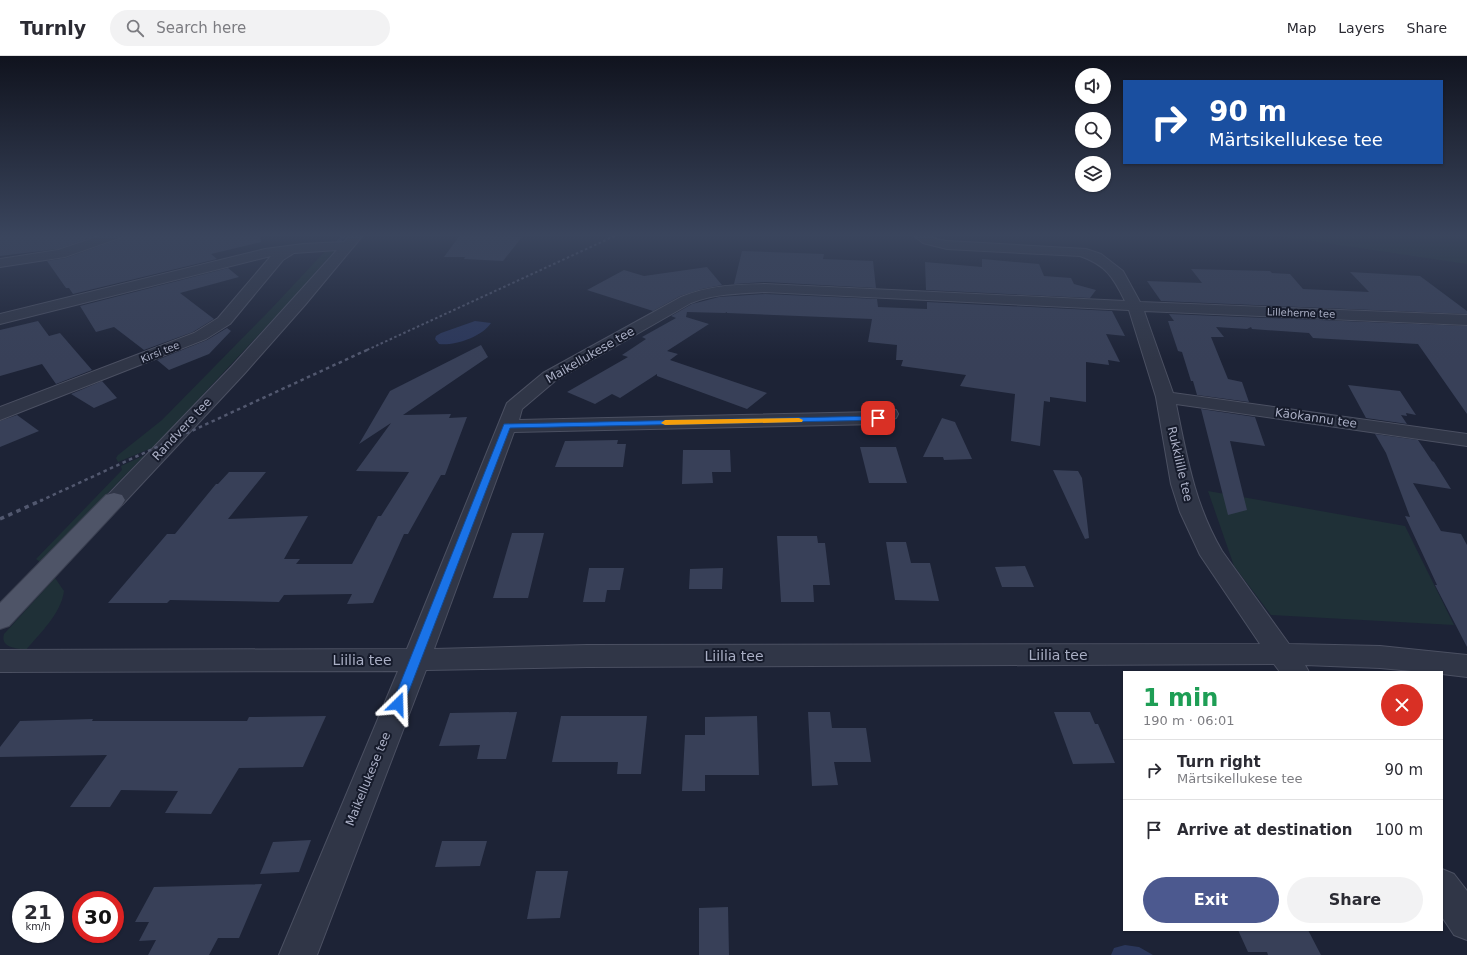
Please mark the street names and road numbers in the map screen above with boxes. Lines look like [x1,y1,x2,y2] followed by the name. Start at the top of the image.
[1267,306,1335,320] street label: Lilleherne tee
[543,324,637,386] street label: Maikellukese tee
[139,339,181,365] street label: Kirsi tee
[149,395,215,463] street label: Randvere tee
[1274,405,1358,431] street label: Käokannu tee
[1165,425,1195,503] street label: Rukkilille tee
[1028,647,1088,663] street label: Liilia tee
[704,648,764,664] street label: Liilia tee
[332,652,392,668] street label: Liilia tee
[343,730,393,828] street label: Maikellukese tee

